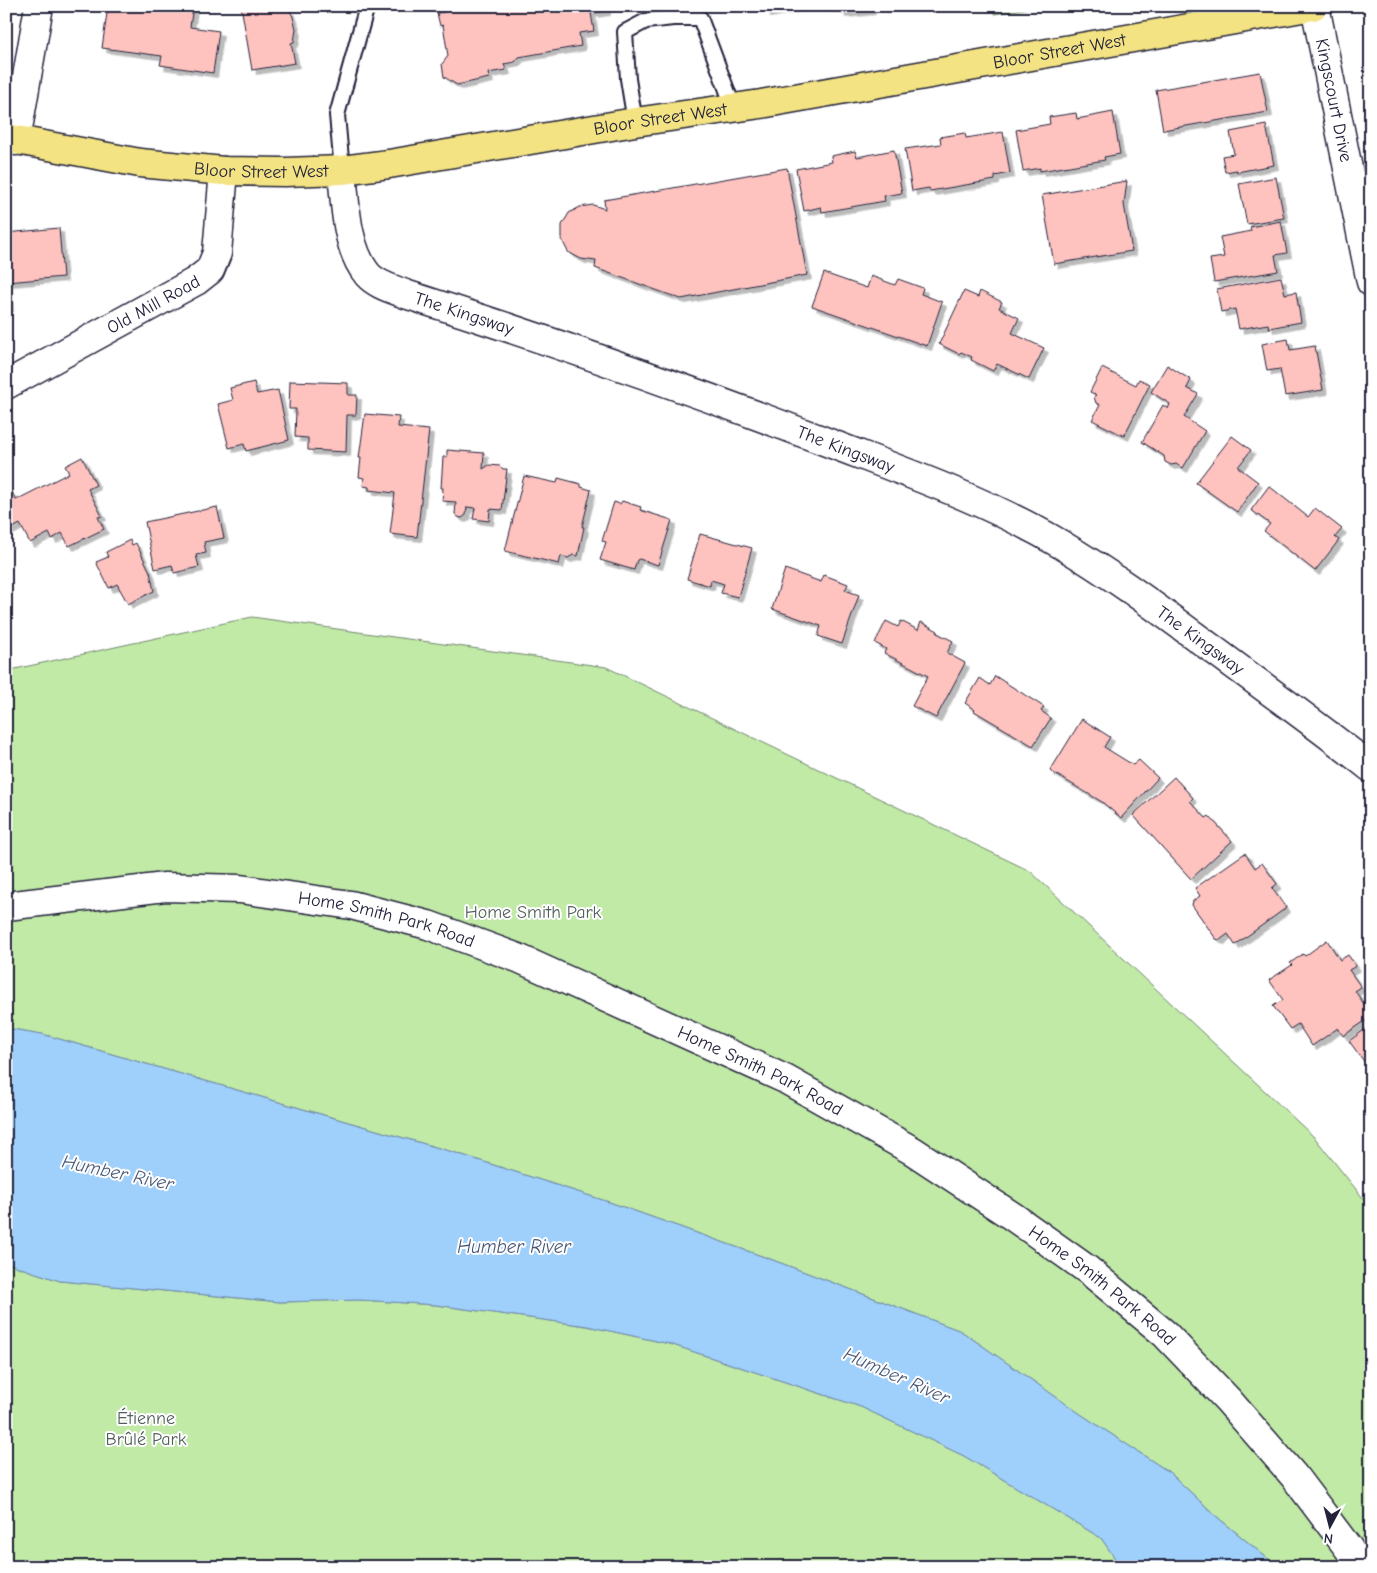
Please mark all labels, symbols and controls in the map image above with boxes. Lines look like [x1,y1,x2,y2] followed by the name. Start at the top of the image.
[991,29,1128,74] street label: Bloor Street West
[1311,37,1356,164] street label: Kingscourt Drive
[592,99,729,140] street label: Bloor Street West
[193,158,330,183] street label: Bloor Street West
[103,271,204,339] street label: Old Mill Road
[412,288,517,340] street label: The Kingsway
[794,421,898,478] street label: The Kingsway
[1152,602,1249,680] street label: The Kingsway
[297,888,477,952] street label: Home Smith Park Road
[465,902,602,923] park label: Home Smith Park
[674,1022,847,1120] street label: Home Smith Park Road
[60,1150,177,1196] water label: Humber River
[1024,1221,1180,1350] street label: Home Smith Park Road
[457,1236,572,1258] water label: Humber River
[840,1343,954,1410] water label: Humber River
[106,1407,187,1450] park label: Étienne Brûlé Park
[1304,1500,1354,1550] north arrow
[1323,1529,1334,1547] text: N

